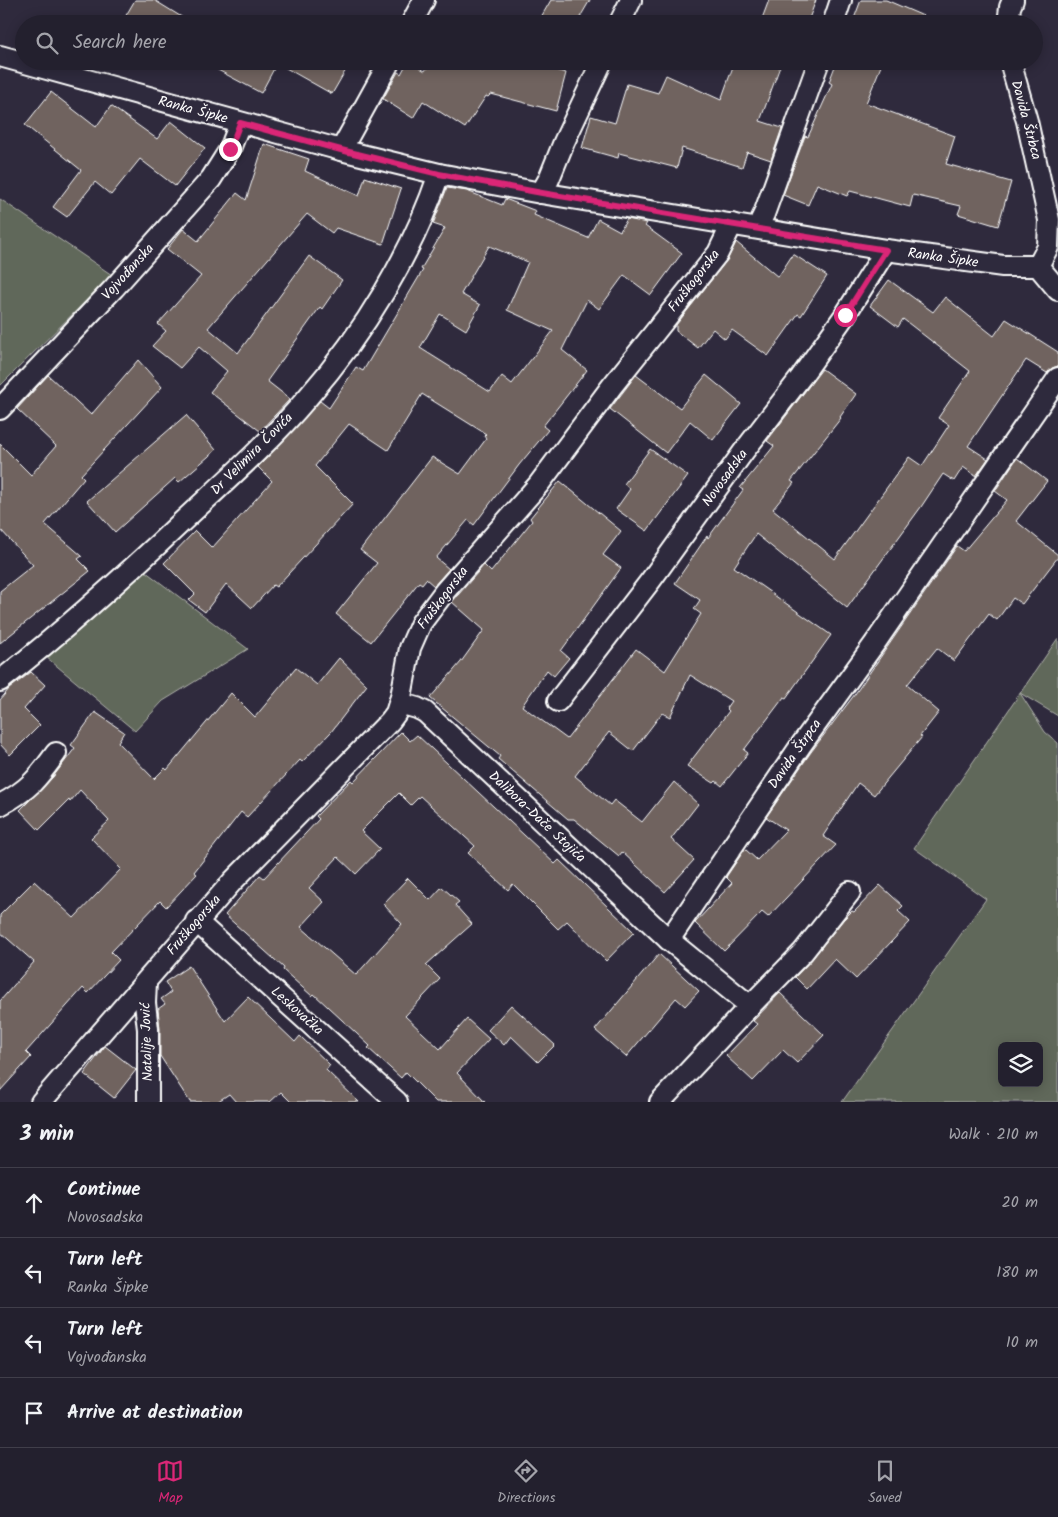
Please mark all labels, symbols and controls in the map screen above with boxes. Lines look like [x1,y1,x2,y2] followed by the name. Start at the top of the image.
[15,15,1043,70] search box
[73,28,167,58] text: Search here
[33,29,61,57] icon: search
[1005,78,1047,162] street label: Davida Štrbca
[156,90,231,130] street label: Ranka Šipke
[219,138,242,161] route end
[96,239,160,305] street label: Vojvođanska
[906,242,980,274] street label: Ranka Šipke
[662,245,726,317] street label: Fruškogorska
[834,304,857,327] route start
[206,408,298,500] street label: Dr Velimira Čovića
[697,445,753,511] street label: Novosadska
[412,562,474,634] street label: Fruškogorska
[763,715,827,793] street label: Davida Štrpca
[483,766,591,868] street label: Dalibora-Dače Stojića
[161,890,227,960] street label: Fruškogorska
[266,981,328,1041] street label: Leskovačka
[135,1002,159,1082] street label: Natalije Jović
[998,1042,1043,1087] map controls
[998,1042,1043,1087] button: layers
[20,1118,74,1151] text: 3 min
[948,1122,1038,1147] text: Walk · 210 m
[67,1175,140,1205] text: Continue
[20,1189,48,1217] icon: ahead
[1002,1190,1038,1215] text: 20 m
[67,1205,143,1230] text: Novosadska
[67,1245,142,1275] text: Turn left
[20,1259,48,1287] icon: left
[996,1260,1038,1285] text: 180 m
[67,1275,148,1300] text: Ranka Šipke
[67,1315,142,1345] text: Turn left
[20,1329,48,1357] icon: left
[1006,1330,1038,1355] text: 10 m
[67,1345,147,1370] text: Vojvođanska
[67,1398,243,1428] text: Arrive at destination
[20,1399,48,1427] icon: arrive
[156,1457,184,1509] tab: Map
[497,1457,555,1509] tab: Directions
[868,1457,902,1509] tab: Saved

